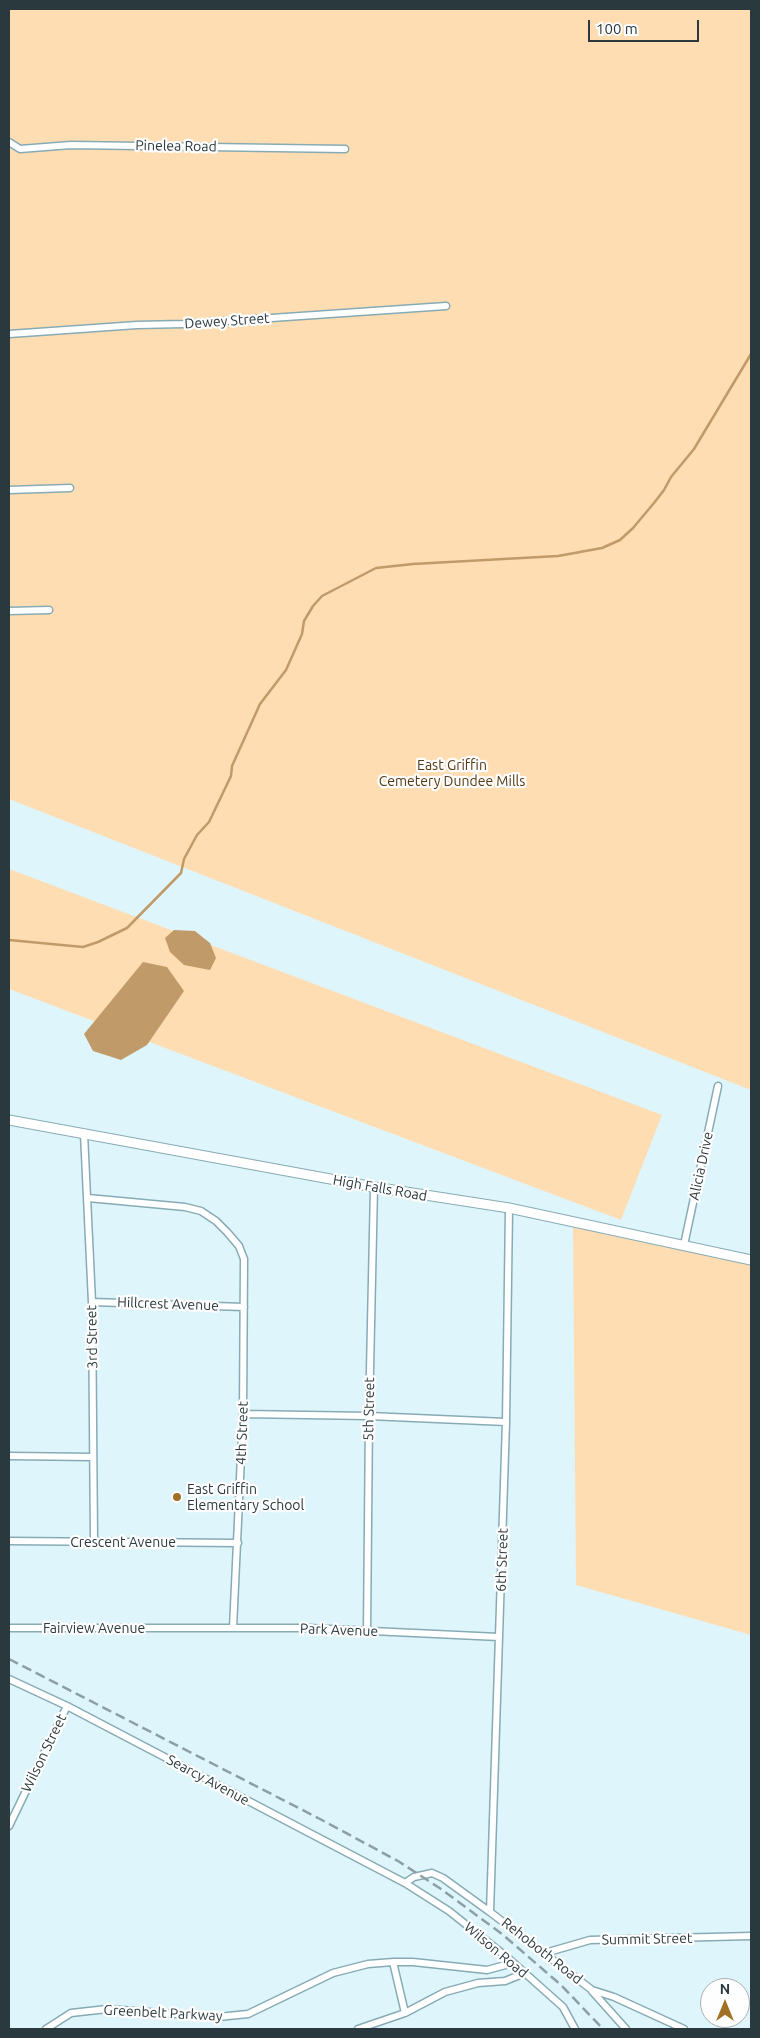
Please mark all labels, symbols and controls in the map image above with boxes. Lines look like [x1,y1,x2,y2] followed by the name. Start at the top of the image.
[590,10,701,42] scale bar
[596,20,638,37] text: 100 m
[135,137,217,155] street label: Pinelea Road
[184,310,270,332] street label: Dewey Street
[379,757,525,790] park label: East Griffin Cemetery Dundee Mills
[686,1130,716,1202] street label: Alicia Drive
[332,1171,428,1205] street label: High Falls Road
[117,1294,219,1314] street label: Hillcrest Avenue
[83,1305,101,1369] street label: 3rd Street
[360,1377,378,1441] street label: 5th Street
[232,1401,252,1465] street label: 4th Street
[187,1481,304,1514] place label: East Griffin Elementary School
[171,1491,183,1503] marker: East Griffin Elementary School
[492,1528,512,1592] street label: 6th Street
[70,1534,176,1550] street label: Crescent Avenue
[43,1620,145,1636] street label: Fairview Avenue
[300,1620,378,1640] street label: Park Avenue
[18,1711,70,1795] street label: Wilson Street
[164,1751,252,1809] street label: Searcy Avenue
[498,1914,586,1988] street label: Rehoboth Road
[461,1918,531,1982] street label: Wilson Road
[602,1930,692,1948] street label: Summit Street
[700,1978,750,2028] north arrow
[720,1981,730,1997] text: N
[103,2001,223,2025] street label: Greenbelt Parkway

